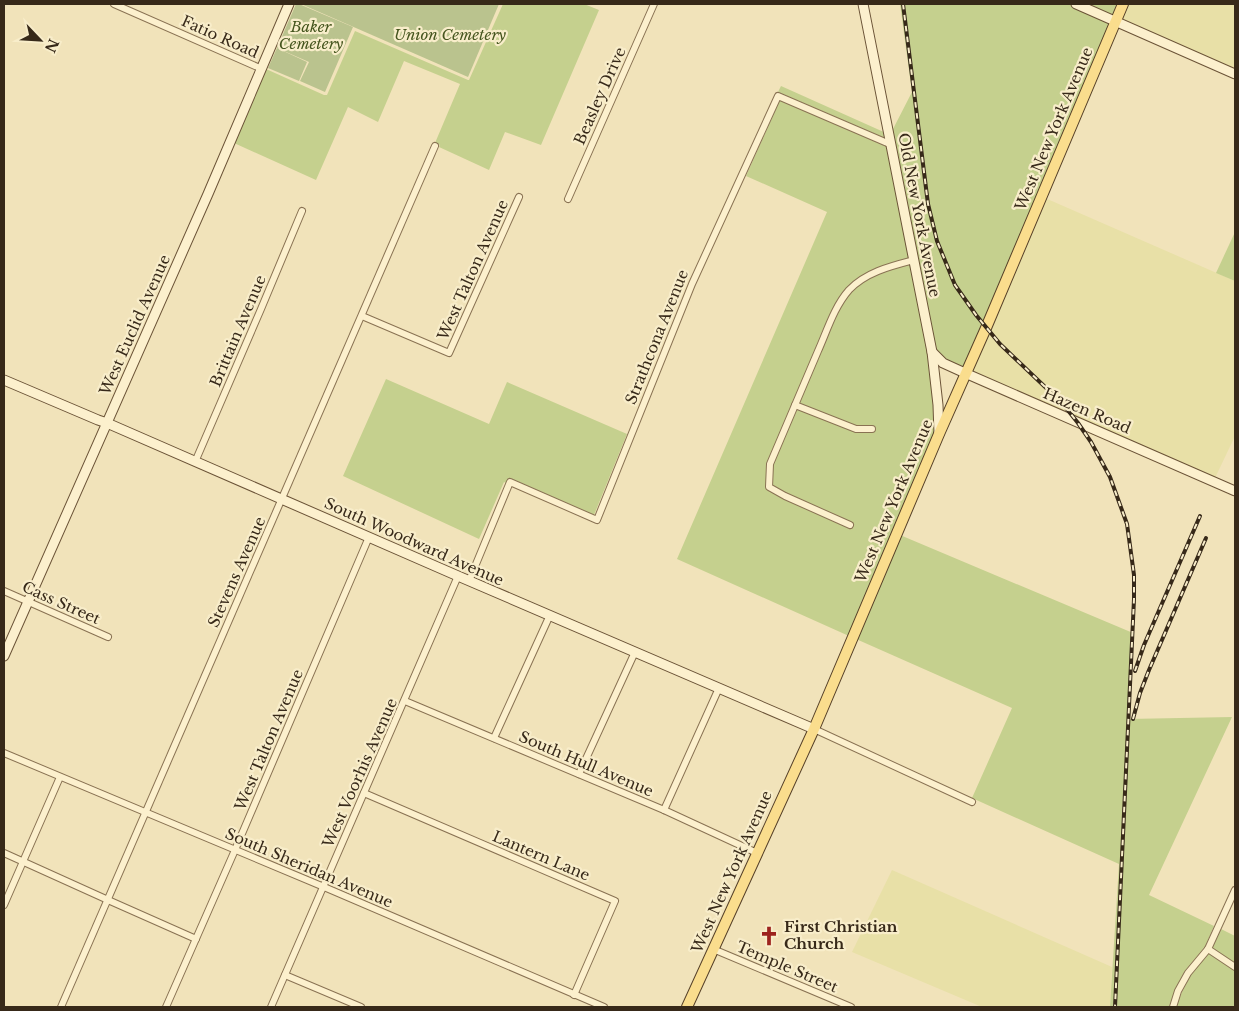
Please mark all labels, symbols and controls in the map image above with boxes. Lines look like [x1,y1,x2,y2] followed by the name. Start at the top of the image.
[179,11,262,62] street label: Fatio Road
[15,15,65,65] north arrow
[279,17,344,53] park label: Baker Cemetery
[394,25,506,44] park label: Union Cemetery
[41,36,63,55] text: N
[570,44,630,148] street label: Beasley Drive
[1010,44,1097,214] street label: West New York Avenue
[894,131,945,299] street label: Old New York Avenue
[433,197,512,344] street label: West Talton Avenue
[95,252,174,399] street label: West Euclid Avenue
[621,267,692,407] street label: Strathcona Avenue
[205,272,270,390] street label: Brittain Avenue
[1040,383,1134,438] street label: Hazen Road
[850,416,937,586] street label: West New York Avenue
[322,493,507,590] street label: South Woodward Avenue
[204,514,269,630] street label: Stevens Avenue
[19,577,103,628] street label: Cass Street
[230,666,307,814] street label: West Talton Avenue
[318,695,401,851] street label: West Voorhis Avenue
[516,727,656,800] street label: South Hull Avenue
[687,788,776,957] street label: West New York Avenue
[223,824,396,912] street label: South Sheridan Avenue
[490,827,593,885] street label: Lantern Lane
[784,917,898,953] place label: First Christian Church
[758,925,780,947] church icon: First Christian Church
[734,937,841,997] street label: Temple Street

